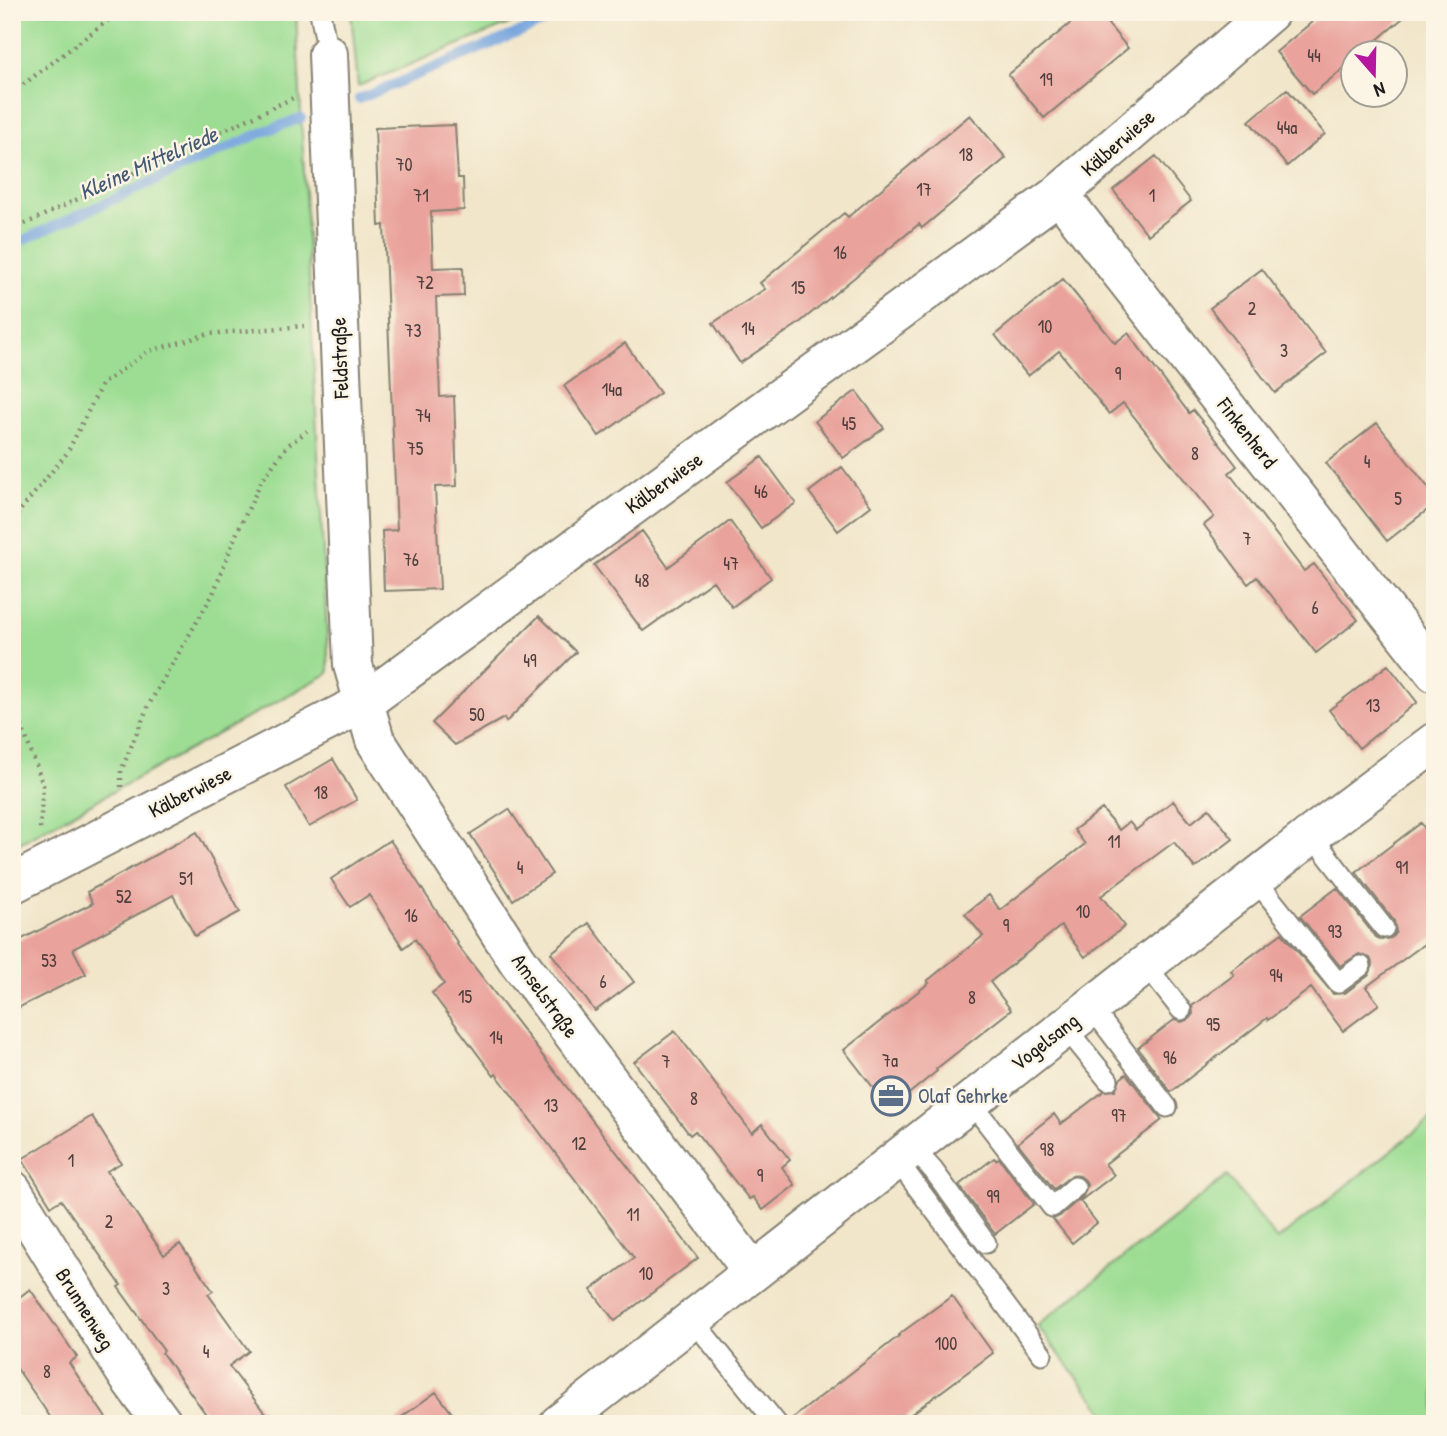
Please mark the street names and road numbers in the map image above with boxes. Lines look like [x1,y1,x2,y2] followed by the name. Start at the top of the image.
[1075,102,1161,183] street label: Kälberwiese
[324,317,355,400] street label: Feldstraße
[1210,391,1284,474] street label: Finkenherd
[619,445,708,521] street label: Kälberwiese
[143,758,236,825] street label: Kälberwiese
[505,948,586,1044] street label: Amselstraße
[1005,1006,1085,1077] street label: Vogelsang
[49,1262,122,1355] street label: Brunnenweg

